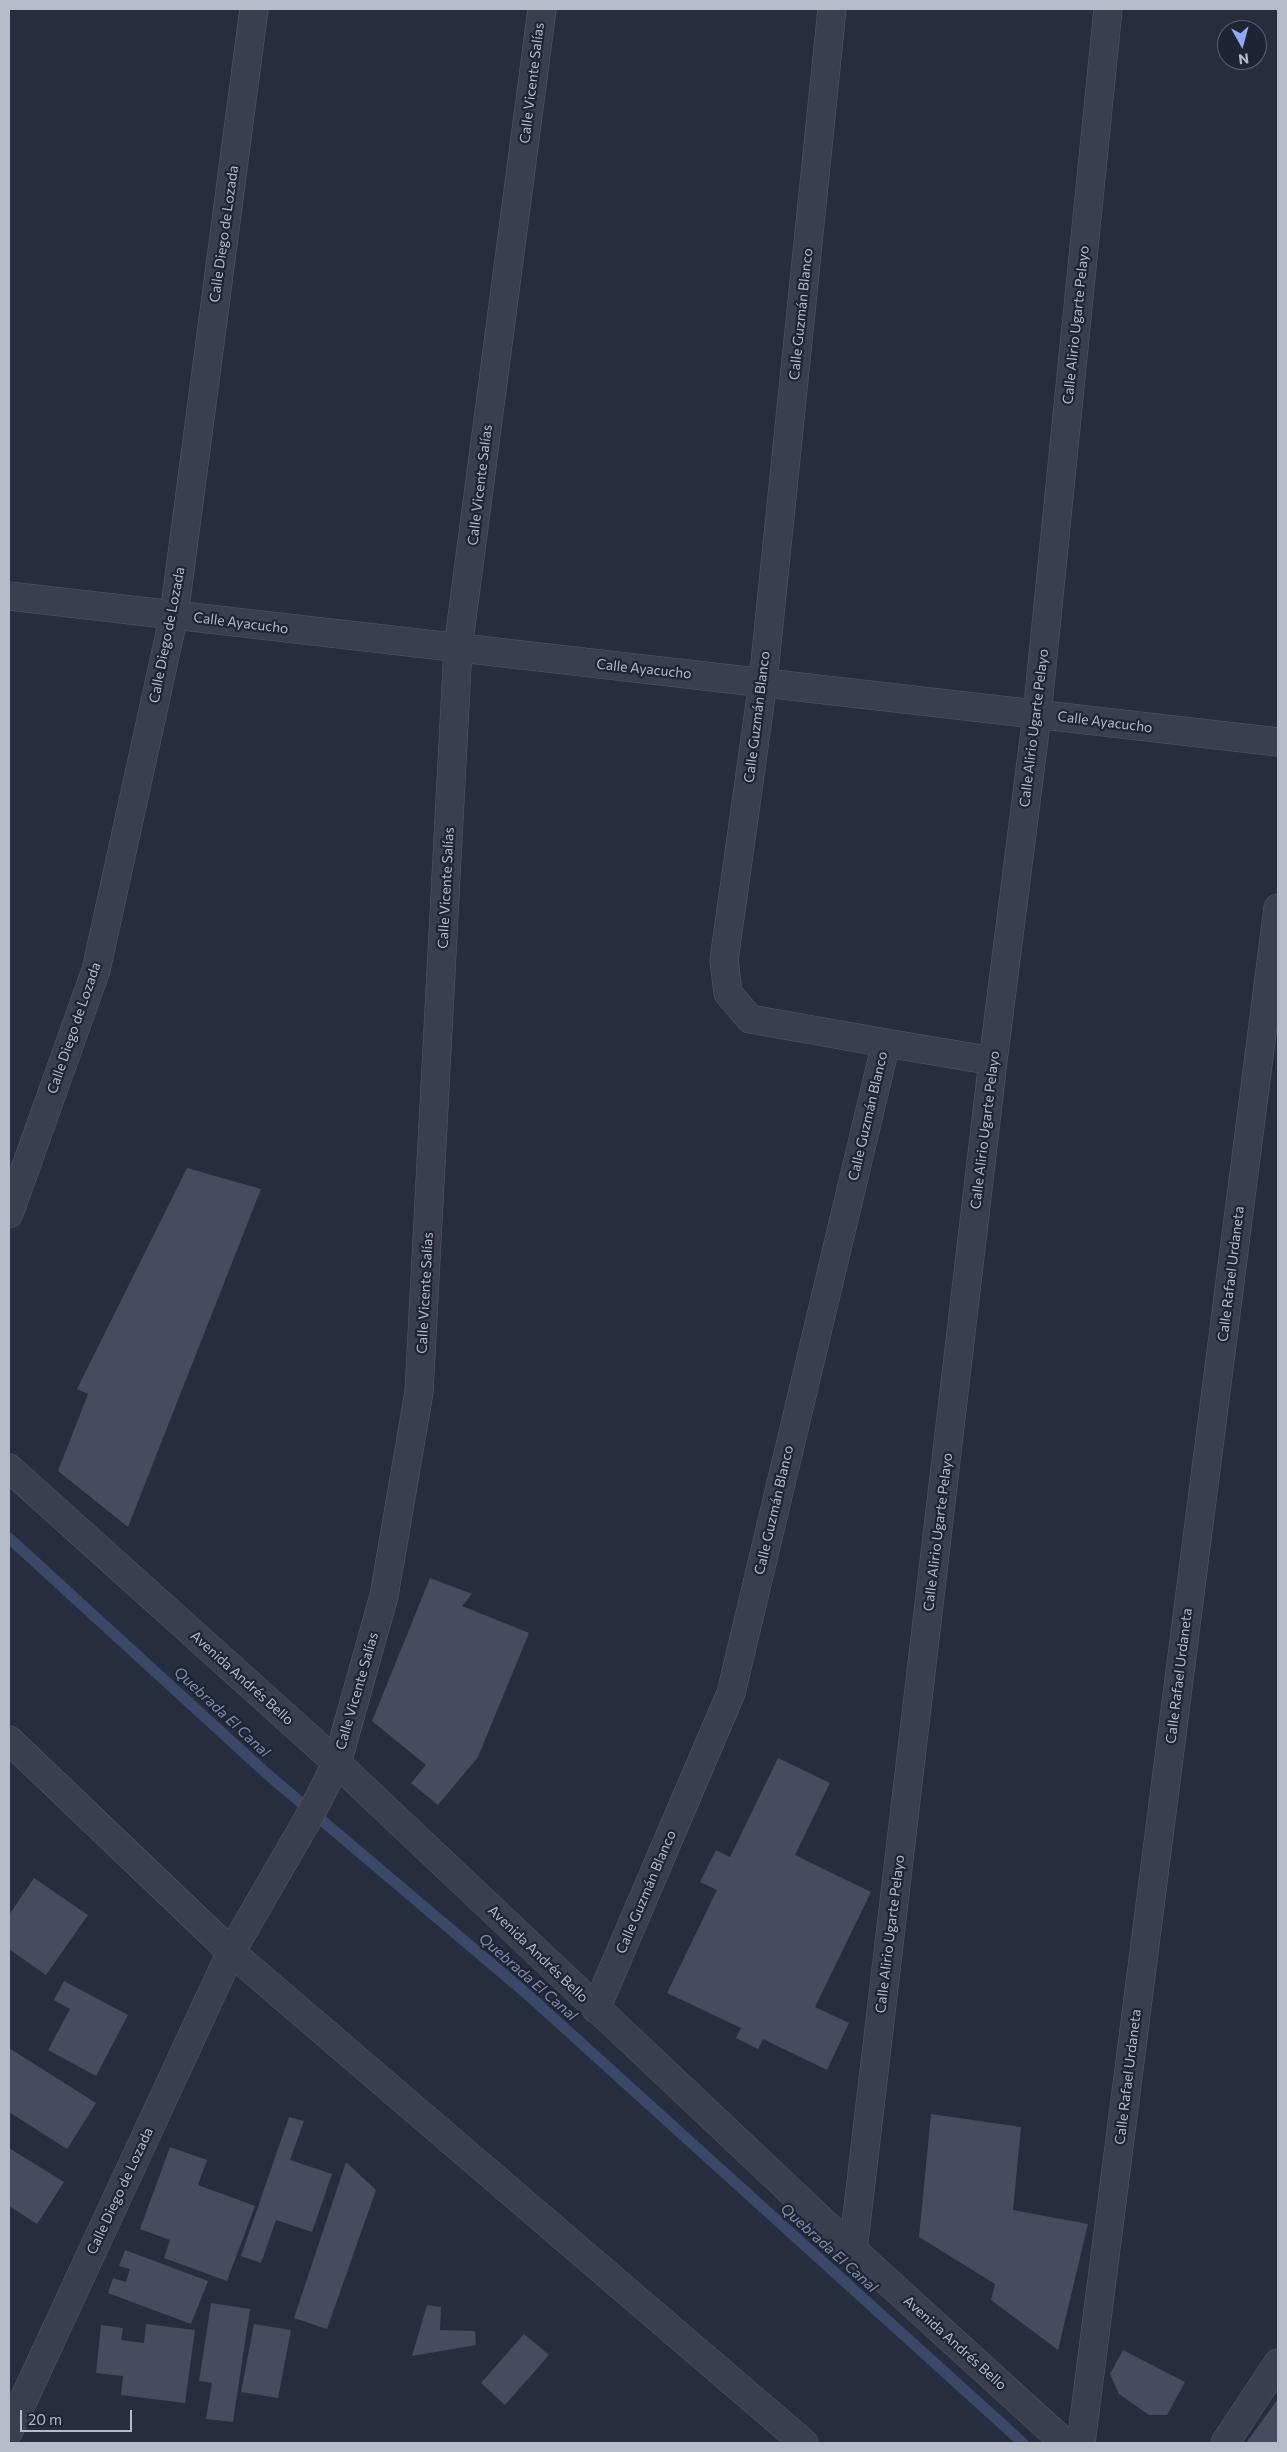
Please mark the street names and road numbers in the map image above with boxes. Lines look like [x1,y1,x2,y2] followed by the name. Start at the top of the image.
[516,22,548,144] street label: Calle Vicente Salías
[206,164,242,304] street label: Calle Diego de Lozada
[1059,245,1093,405] street label: Calle Alirio Ugarte Pelayo
[786,247,816,381] street label: Calle Guzmán Blanco
[464,424,496,546] street label: Calle Vicente Salías
[146,566,188,704] street label: Calle Diego de Lozada
[192,609,290,637] street label: Calle Ayacucho
[1016,648,1052,808] street label: Calle Alirio Ugarte Pelayo
[741,650,773,784] street label: Calle Guzmán Blanco
[596,656,692,682] street label: Calle Ayacucho
[1056,708,1154,736] street label: Calle Ayacucho
[434,827,458,949] street label: Calle Vicente Salías
[44,960,104,1096] street label: Calle Diego de Lozada
[845,1050,891,1182] street label: Calle Guzmán Blanco
[967,1050,1003,1210] street label: Calle Alirio Ugarte Pelayo
[1214,1205,1248,1343] street label: Calle Rafael Urdaneta
[413,1232,437,1354] street label: Calle Vicente Salías
[751,1444,797,1576] street label: Calle Guzmán Blanco
[920,1452,956,1612] street label: Calle Alirio Ugarte Pelayo
[1162,1607,1196,1745] street label: Calle Rafael Urdaneta
[187,1627,297,1729] street label: Avenida Andrés Bello
[332,1630,382,1752] street label: Calle Vicente Salías
[612,1828,680,1956] street label: Calle Guzmán Blanco
[872,1854,908,2014] street label: Calle Alirio Ugarte Pelayo
[484,1902,592,2006] street label: Avenida Andrés Bello
[1111,2008,1145,2146] street label: Calle Rafael Urdaneta
[83,2125,157,2257] street label: Calle Diego de Lozada
[900,2292,1010,2394] street label: Avenida Andrés Bello

